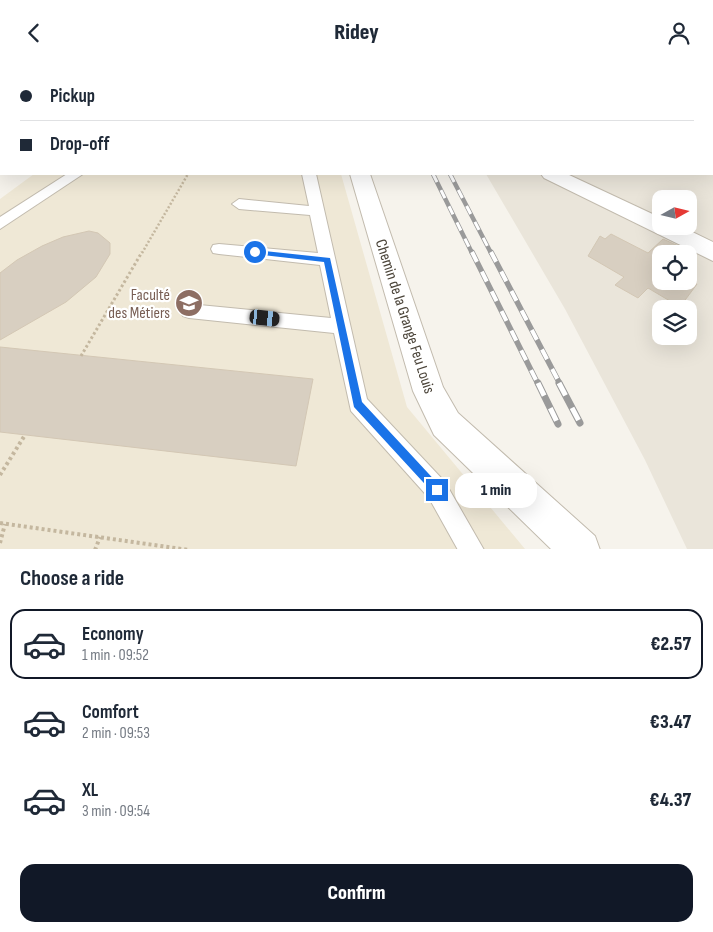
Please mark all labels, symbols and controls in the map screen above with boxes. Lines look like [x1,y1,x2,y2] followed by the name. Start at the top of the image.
[20,19,48,47] icon: back
[334,19,379,46] text: Ridey
[665,19,693,47] icon: person
[50,85,95,108] text: Pickup
[50,133,110,156] text: Drop-off
[652,190,698,235] north arrow
[652,190,697,345] map controls
[371,237,439,396] street label: Chemin de la Grange Feu Louis
[244,241,266,263] route start
[652,245,697,290] button: locate
[108,286,170,323] place label: Faculté des Métiers
[174,288,204,318] school or university icon: Faculté des Métiers
[652,300,697,345] button: layers
[249,309,280,327] car
[454,473,537,507] callout: 1 min
[426,479,448,501] route end
[481,481,511,500] text: 1 min
[20,565,124,592] text: Choose a ride
[22,622,67,667] icon: car
[82,623,144,646] text: Economy
[651,633,691,656] text: €2.57
[82,646,149,665] text: 1 min · 09:52
[22,700,67,745] icon: car
[82,701,139,724] text: Comfort
[650,711,691,734] text: €3.47
[82,724,150,743] text: 2 min · 09:53
[22,778,67,823] icon: car
[82,779,98,802] text: XL
[649,789,691,812] text: €4.37
[82,802,150,821] text: 3 min · 09:54
[20,864,693,922] button: Confirm

